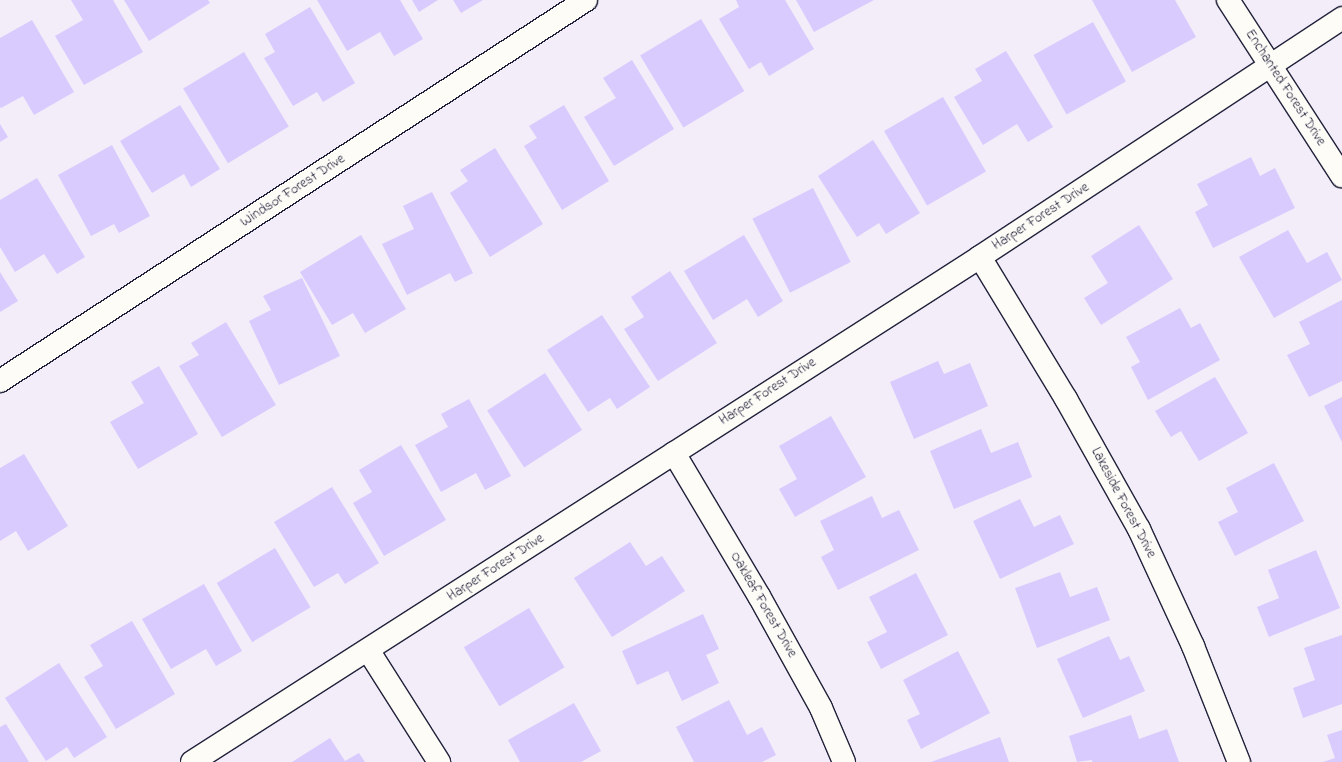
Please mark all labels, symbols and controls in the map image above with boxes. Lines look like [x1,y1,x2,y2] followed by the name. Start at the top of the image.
[1241,27,1329,149] street label: Enchanted Forest Drive
[238,151,348,231] street label: Windsor Forest Drive
[989,179,1093,255] street label: Harper Forest Drive
[716,354,820,430] street label: Harper Forest Drive
[1087,445,1159,561] street label: Lakeside Forest Drive
[444,530,548,606] street label: Harper Forest Drive
[726,549,800,661] street label: Oakleaf Forest Drive

